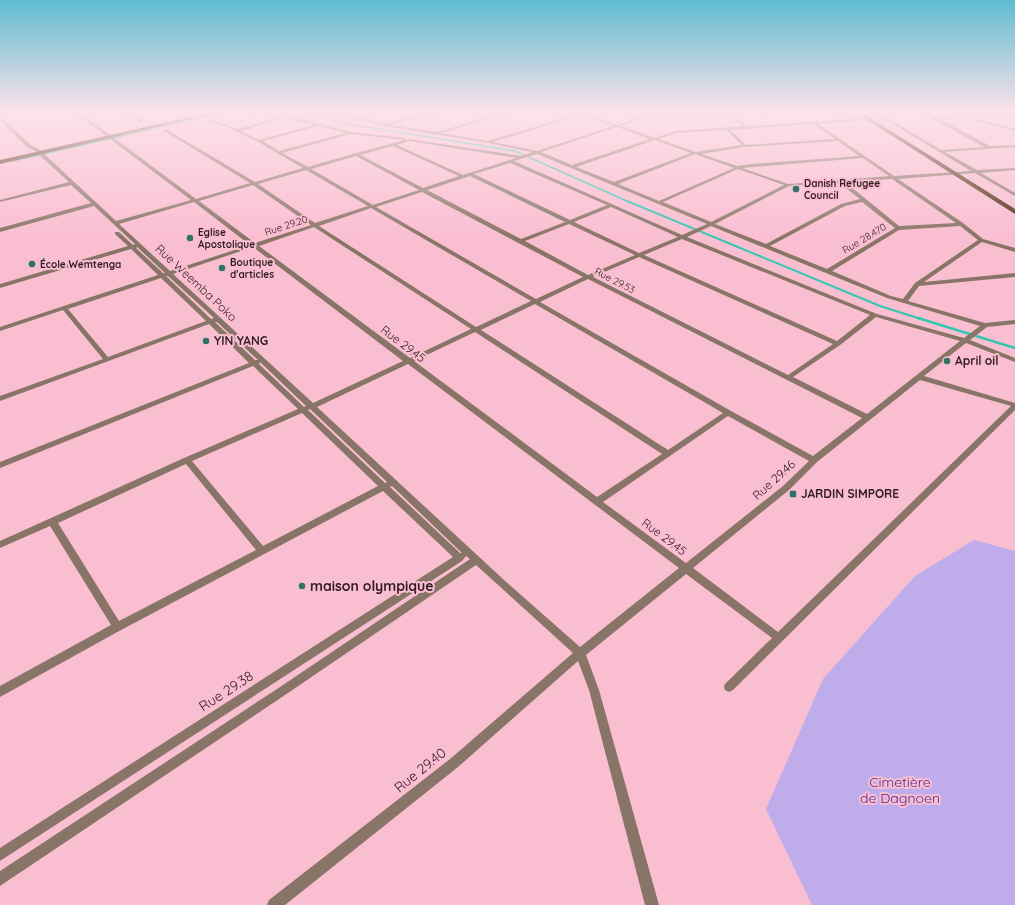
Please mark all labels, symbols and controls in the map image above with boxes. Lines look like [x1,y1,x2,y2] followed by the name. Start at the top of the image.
[804,177,880,202] place label: Danish Refugee Council
[791,184,801,194] marker: Danish Refugee Council
[263,212,309,239] street label: Rue 29.20
[840,220,889,257] street label: Rue 28.470
[198,226,255,251] place label: Eglise Apostolique
[185,233,195,243] marker: Eglise Apostolique
[152,241,240,324] street label: Rue Weemba Poko
[230,256,274,281] place label: Boutique d'articles
[40,258,121,271] place label: École Wemtenga
[27,259,37,269] marker: École Wemtenga
[217,263,227,273] marker: Boutique d'articles
[592,265,637,296] street label: Rue 29.53
[378,322,429,365] street label: Rue 29.45
[214,333,268,348] place label: YIN YANG
[201,336,211,346] marker: YIN YANG
[955,353,998,368] place label: April oil
[942,356,952,366] marker: April oil
[749,456,799,503] street label: Rue 29.46
[801,486,899,501] place label: JARDIN SIMPORE
[788,489,798,499] marker: JARDIN SIMPORE
[639,515,690,558] street label: Rue 29.45
[310,577,434,595] place label: maison olympique
[297,581,307,591] marker: maison olympique
[195,667,257,715] street label: Rue 29.38
[390,744,450,796] street label: Rue 29.40
[860,773,940,807] park label: Cimetière de Dagnoen

